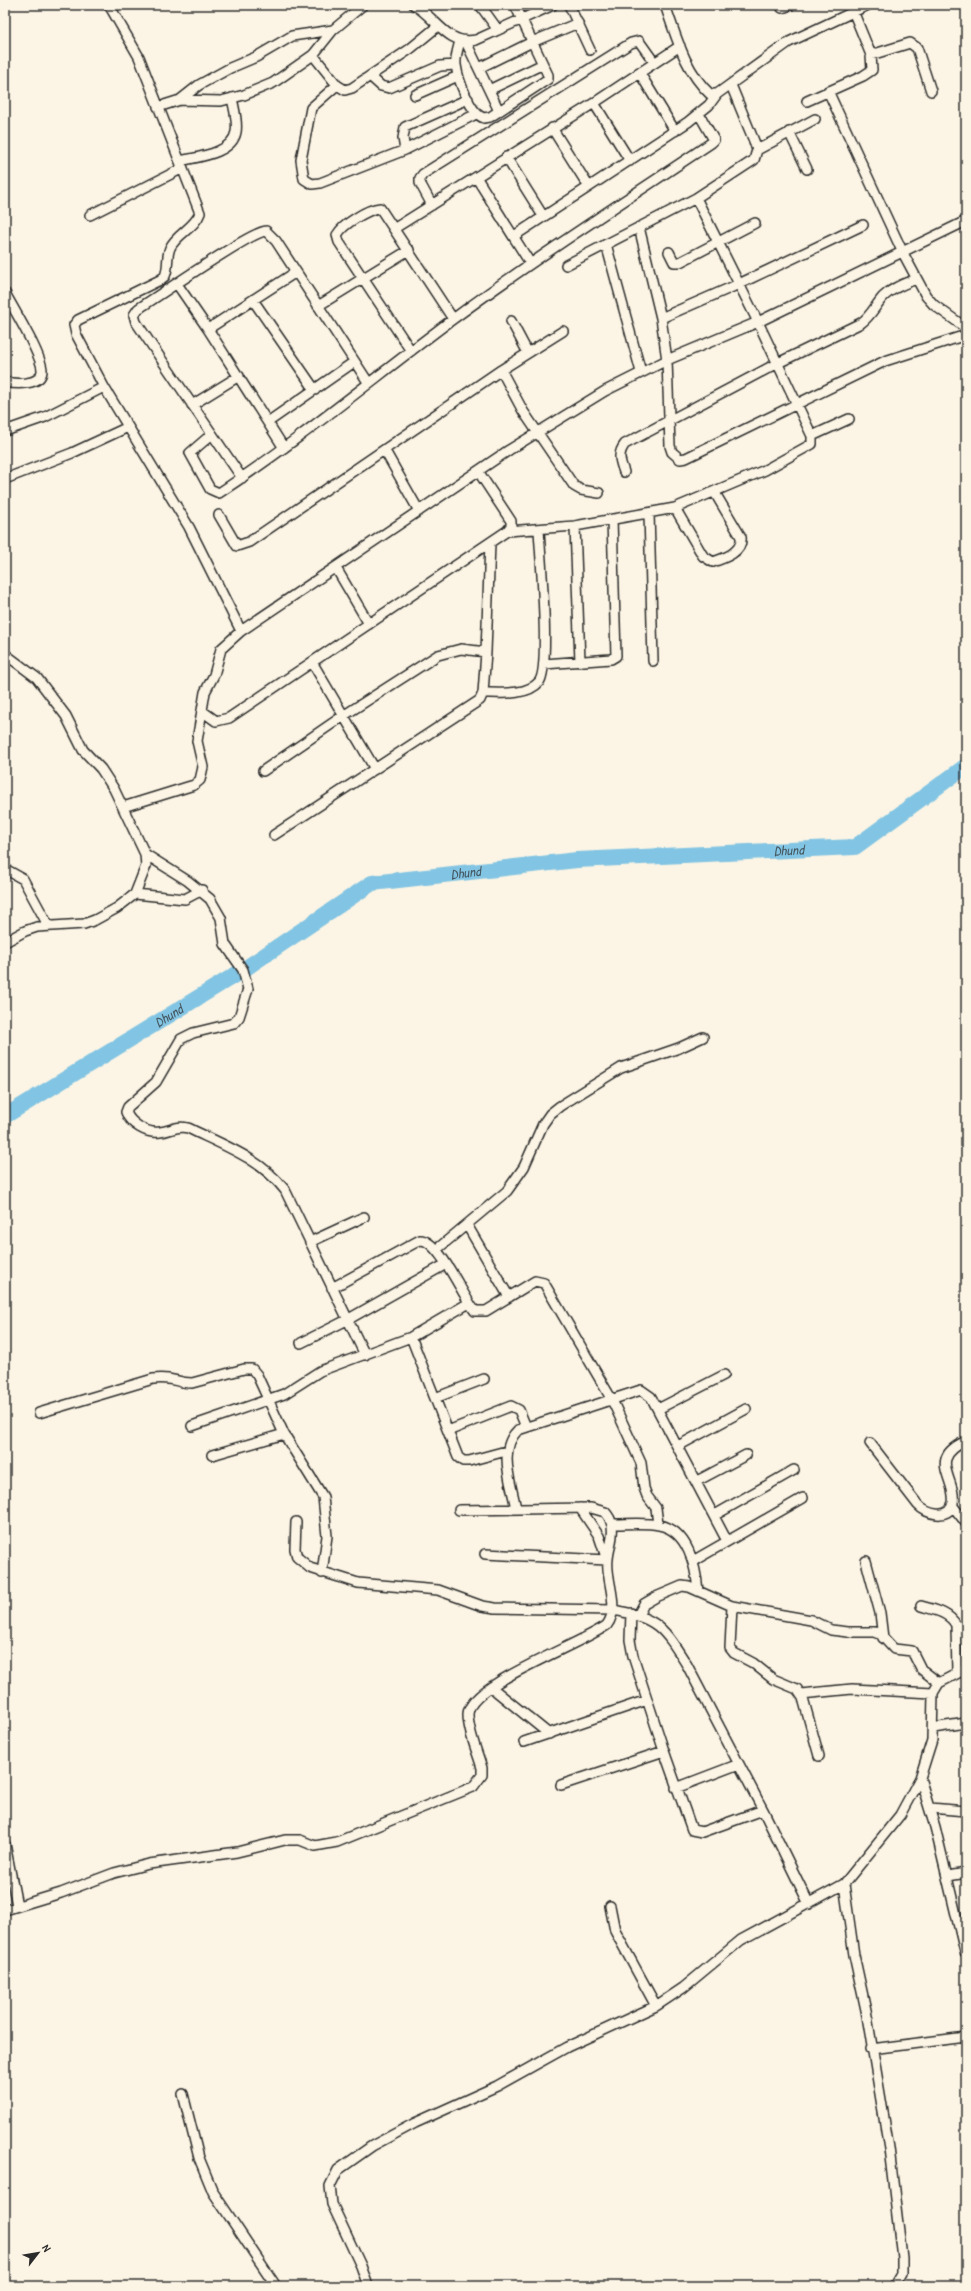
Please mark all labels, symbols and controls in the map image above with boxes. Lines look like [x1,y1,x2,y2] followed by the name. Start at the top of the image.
[773,839,807,860] water label: Dhund
[450,861,484,883] water label: Dhund
[151,998,188,1031] water label: Dhund
[18,2233,58,2273] north arrow
[39,2242,54,2254] text: N

